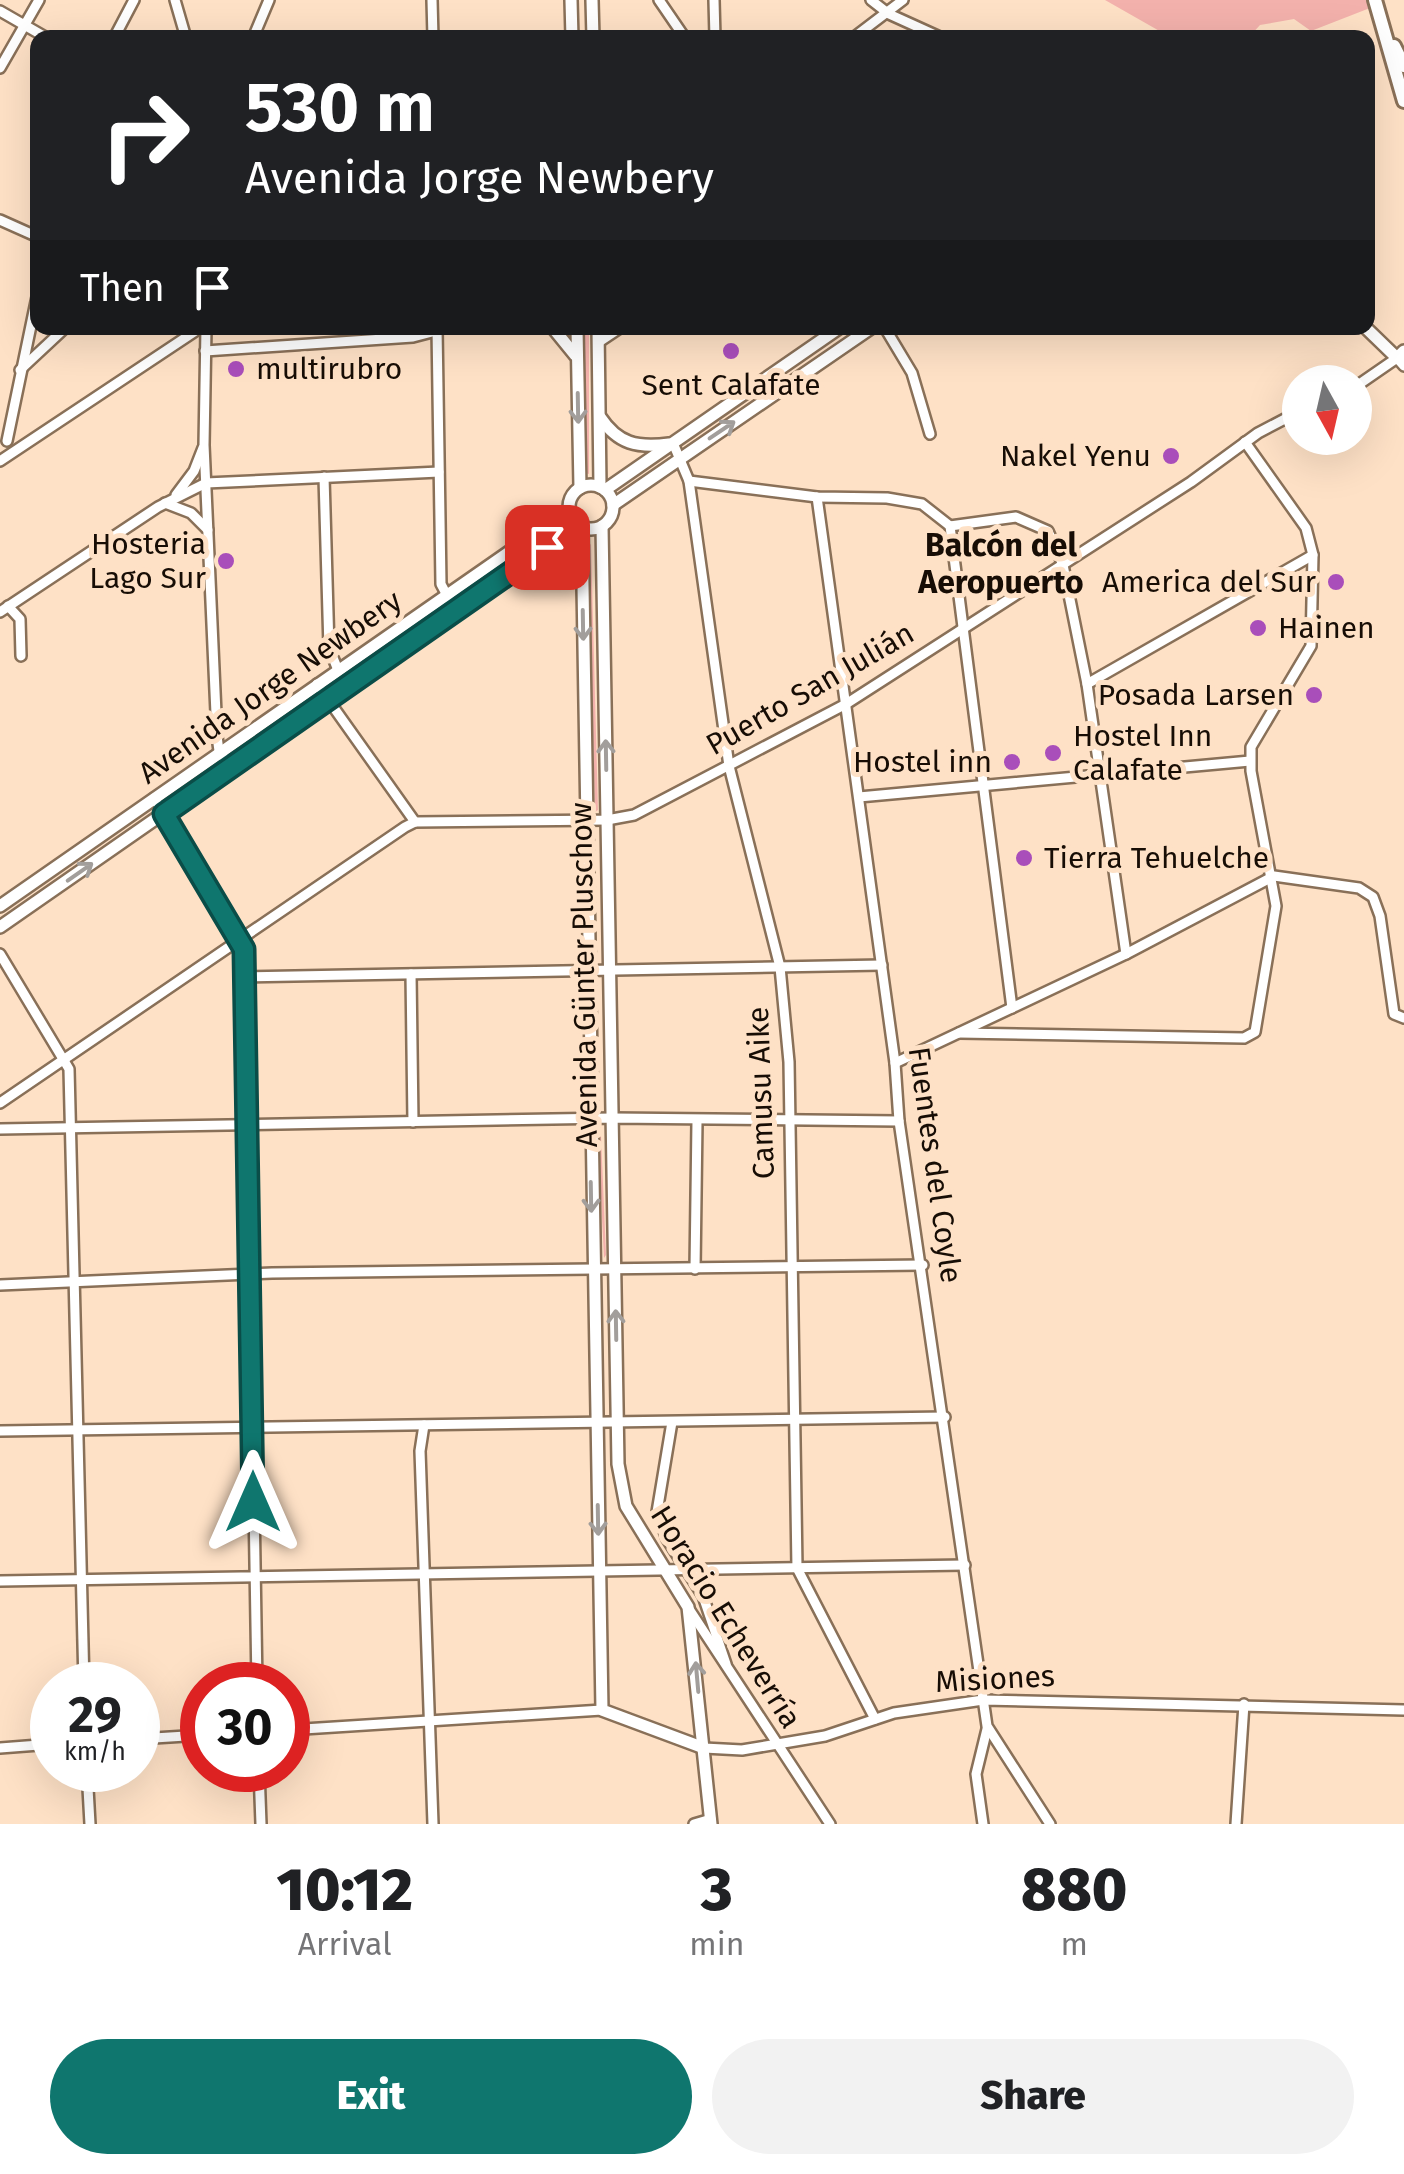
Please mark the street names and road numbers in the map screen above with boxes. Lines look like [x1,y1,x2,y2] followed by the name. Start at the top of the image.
[132,582,409,791] street label: Avenida Jorge Newbery
[700,615,920,763] street label: Puerto San Julián
[563,802,605,1148] street label: Avenida Günter Pluschow
[740,1006,782,1180] street label: Camusu Aike
[901,1045,969,1285] street label: Fuentes del Coyle
[643,1499,809,1735] street label: Horacio Echeverría
[934,1658,1056,1700] street label: Misiones

